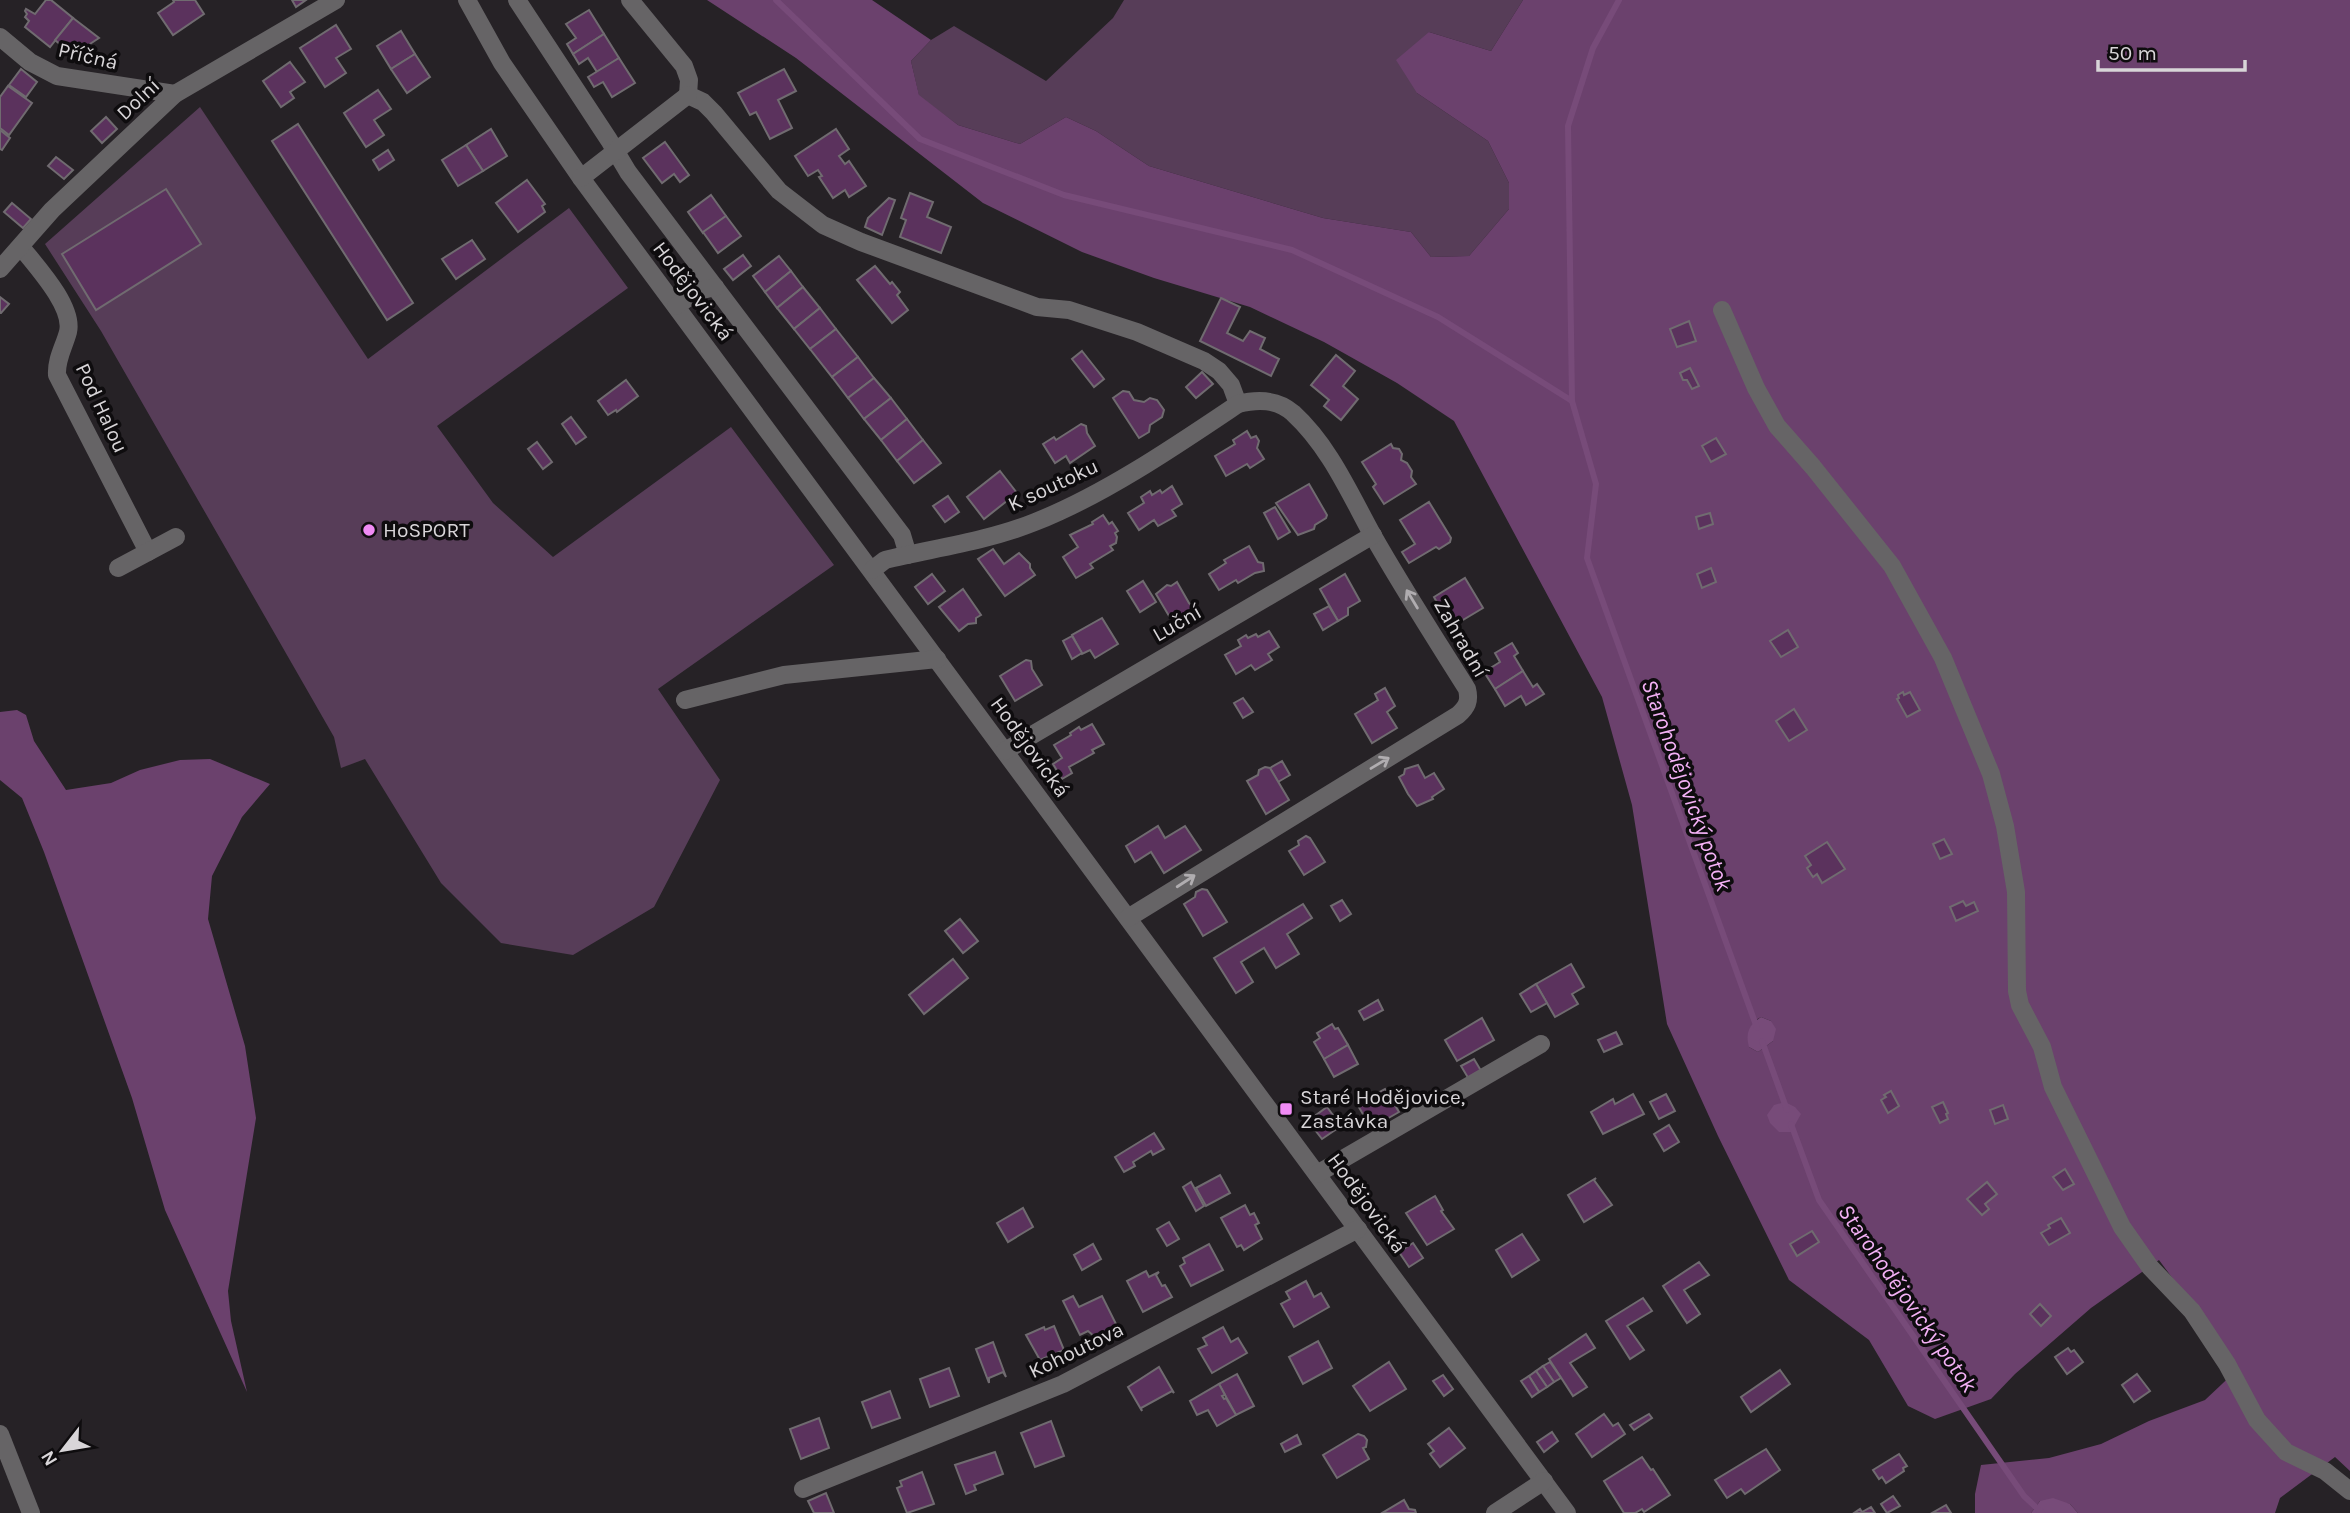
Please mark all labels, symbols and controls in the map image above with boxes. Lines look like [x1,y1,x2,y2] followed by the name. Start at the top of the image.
[2098,28,2245,72] scale bar
[56,37,120,75] street label: Příčná
[2108,41,2157,65] text: 50 m
[111,73,165,125] street label: Dolní
[648,237,738,345] street label: Hodějovická
[71,359,133,457] street label: Pod Halou
[1004,454,1102,516] street label: K soutoku
[383,518,470,542] place label: HoSPORT
[361,522,377,538] marker: HoSPORT
[1405,589,1419,609] one-way arrow
[1429,594,1494,682] street label: Zahradní
[1148,599,1206,646] street label: Luční
[1636,676,1738,895] water label: Starohodějovický potok
[986,692,1074,802] street label: Hodějovická
[1369,755,1389,769] one-way arrow
[1175,874,1195,888] one-way arrow
[1300,1085,1465,1133] place label: Staré Hodějovice, Zastávka
[1278,1101,1294,1117] marker: Staré Hodějovice, Zastávka
[1323,1148,1411,1258] street label: Hodějovická
[1832,1199,1983,1398] water label: Starohodějovický potok
[1025,1317,1127,1383] street label: Kohoutova
[28,1415,98,1485] north arrow
[36,1447,62,1470] text: N

